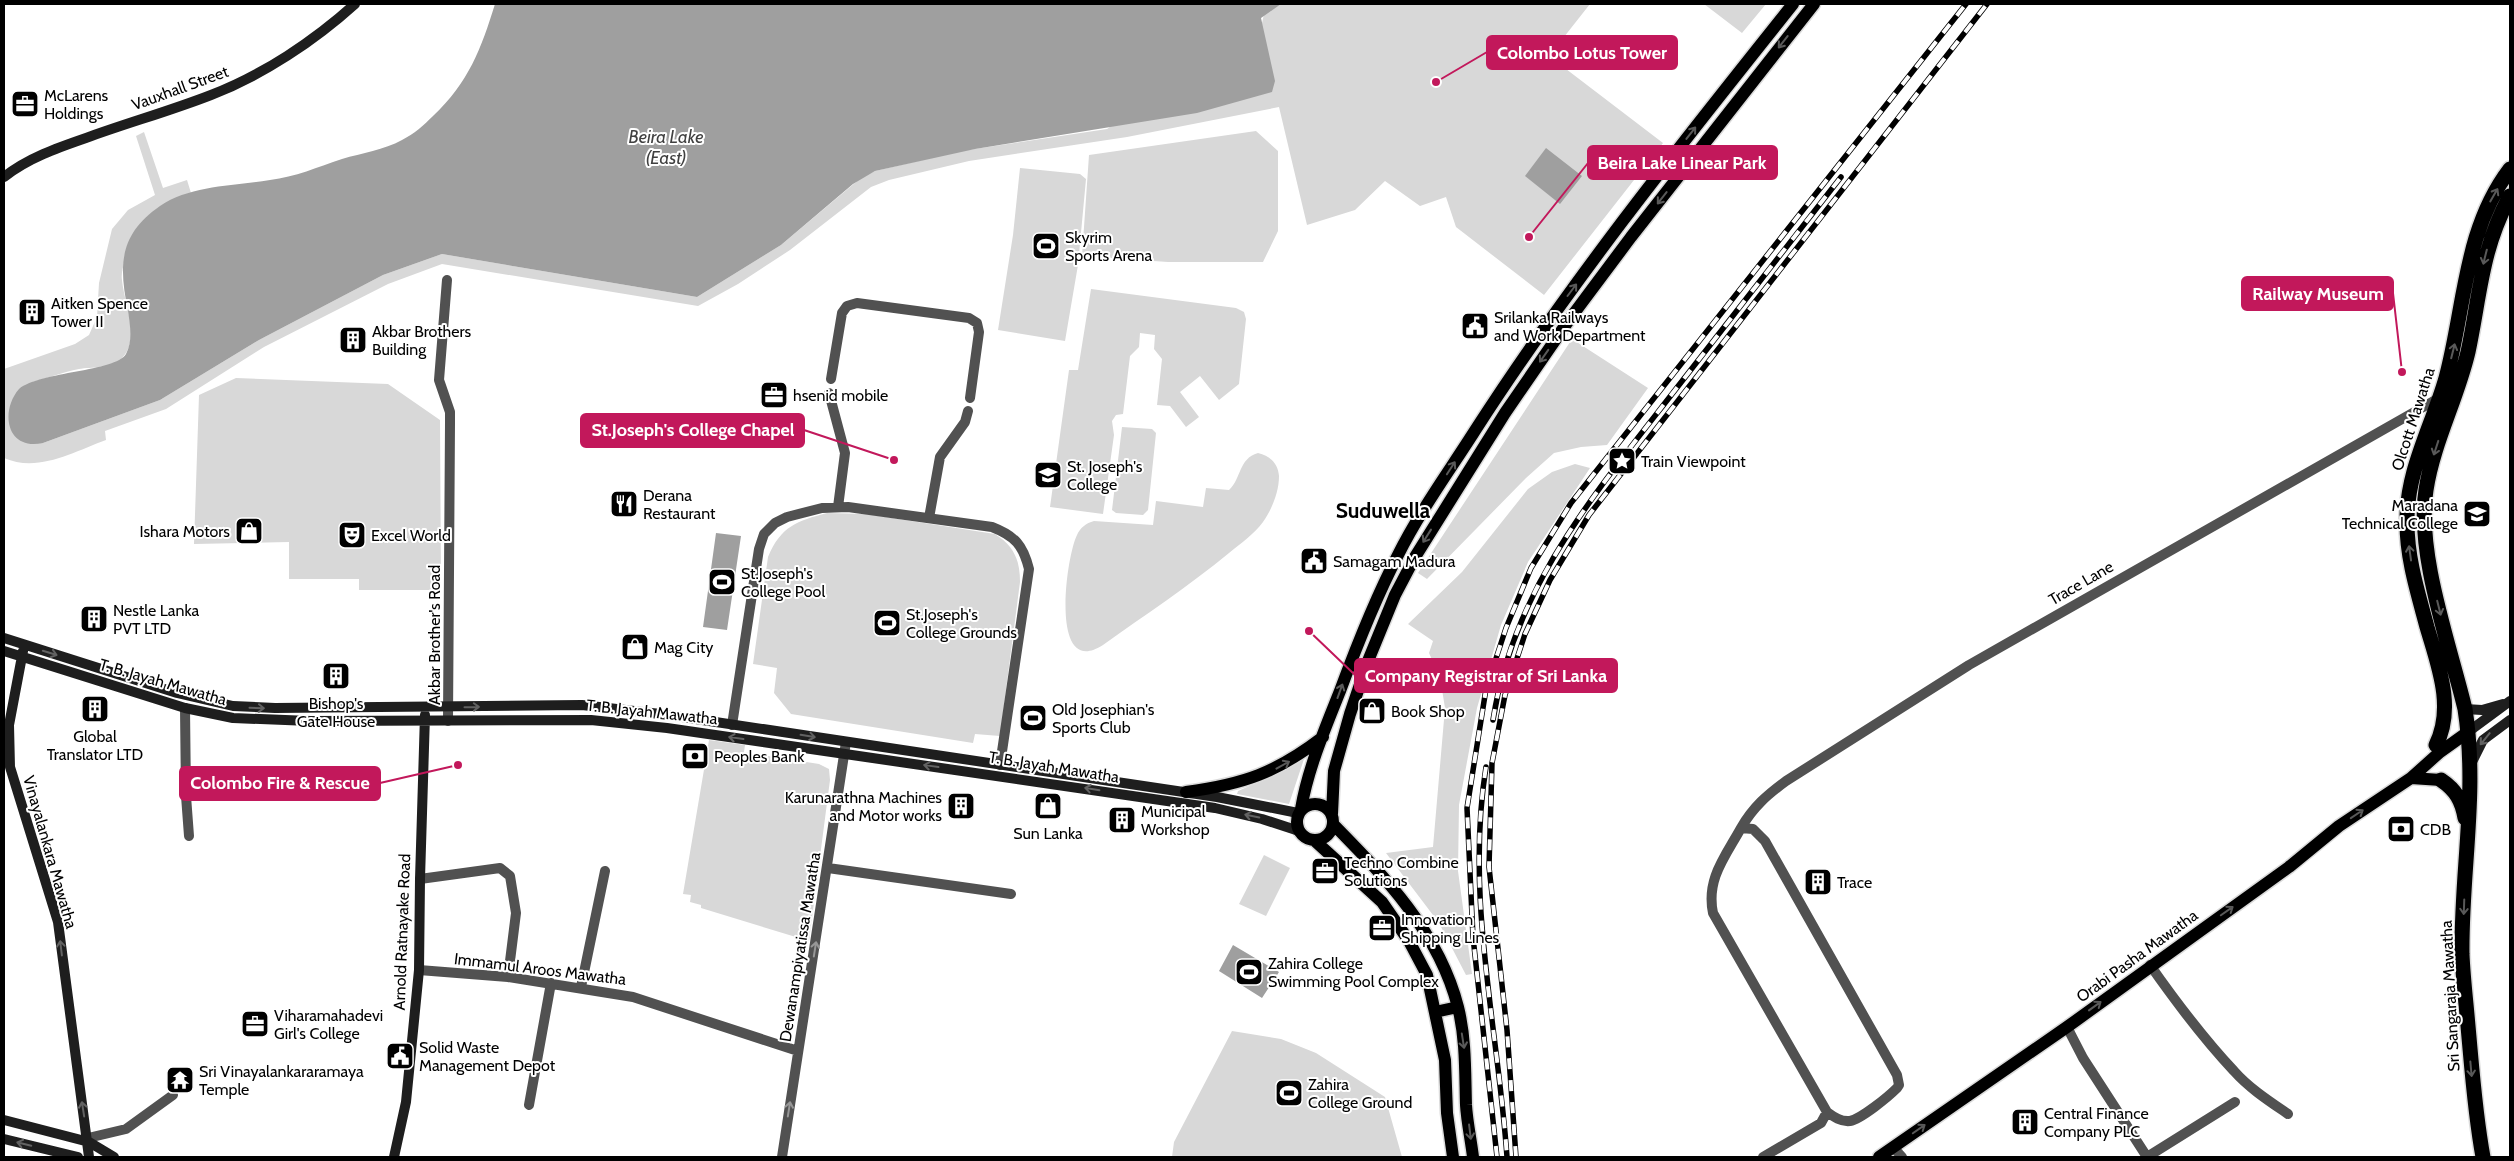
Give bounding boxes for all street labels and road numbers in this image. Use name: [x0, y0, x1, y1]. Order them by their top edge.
street label: Vauxhall Street: [129, 62, 231, 114]
street label: Olcott Mawatha: [2387, 365, 2439, 473]
street label: Trace Lane: [2045, 557, 2117, 609]
street label: Akbar Brother's Road: [425, 565, 444, 705]
street label: T. B. Jayah Mawatha: [97, 655, 229, 709]
street label: T. B. Jayah Mawatha: [586, 696, 719, 728]
street label: T. B. Jayah Mawatha: [987, 747, 1121, 787]
street label: Vinayalankara Mawatha: [19, 773, 81, 931]
street label: Dewanampiyatissa Mawatha: [776, 850, 824, 1043]
street label: Arnold Ratnayake Road: [390, 853, 414, 1011]
street label: Orabi Pasha Mawatha: [2073, 905, 2202, 1006]
street label: Sri Sangaraja Mawatha: [2437, 920, 2463, 1072]
street label: Immamul Aroos Mawatha: [453, 949, 627, 989]

